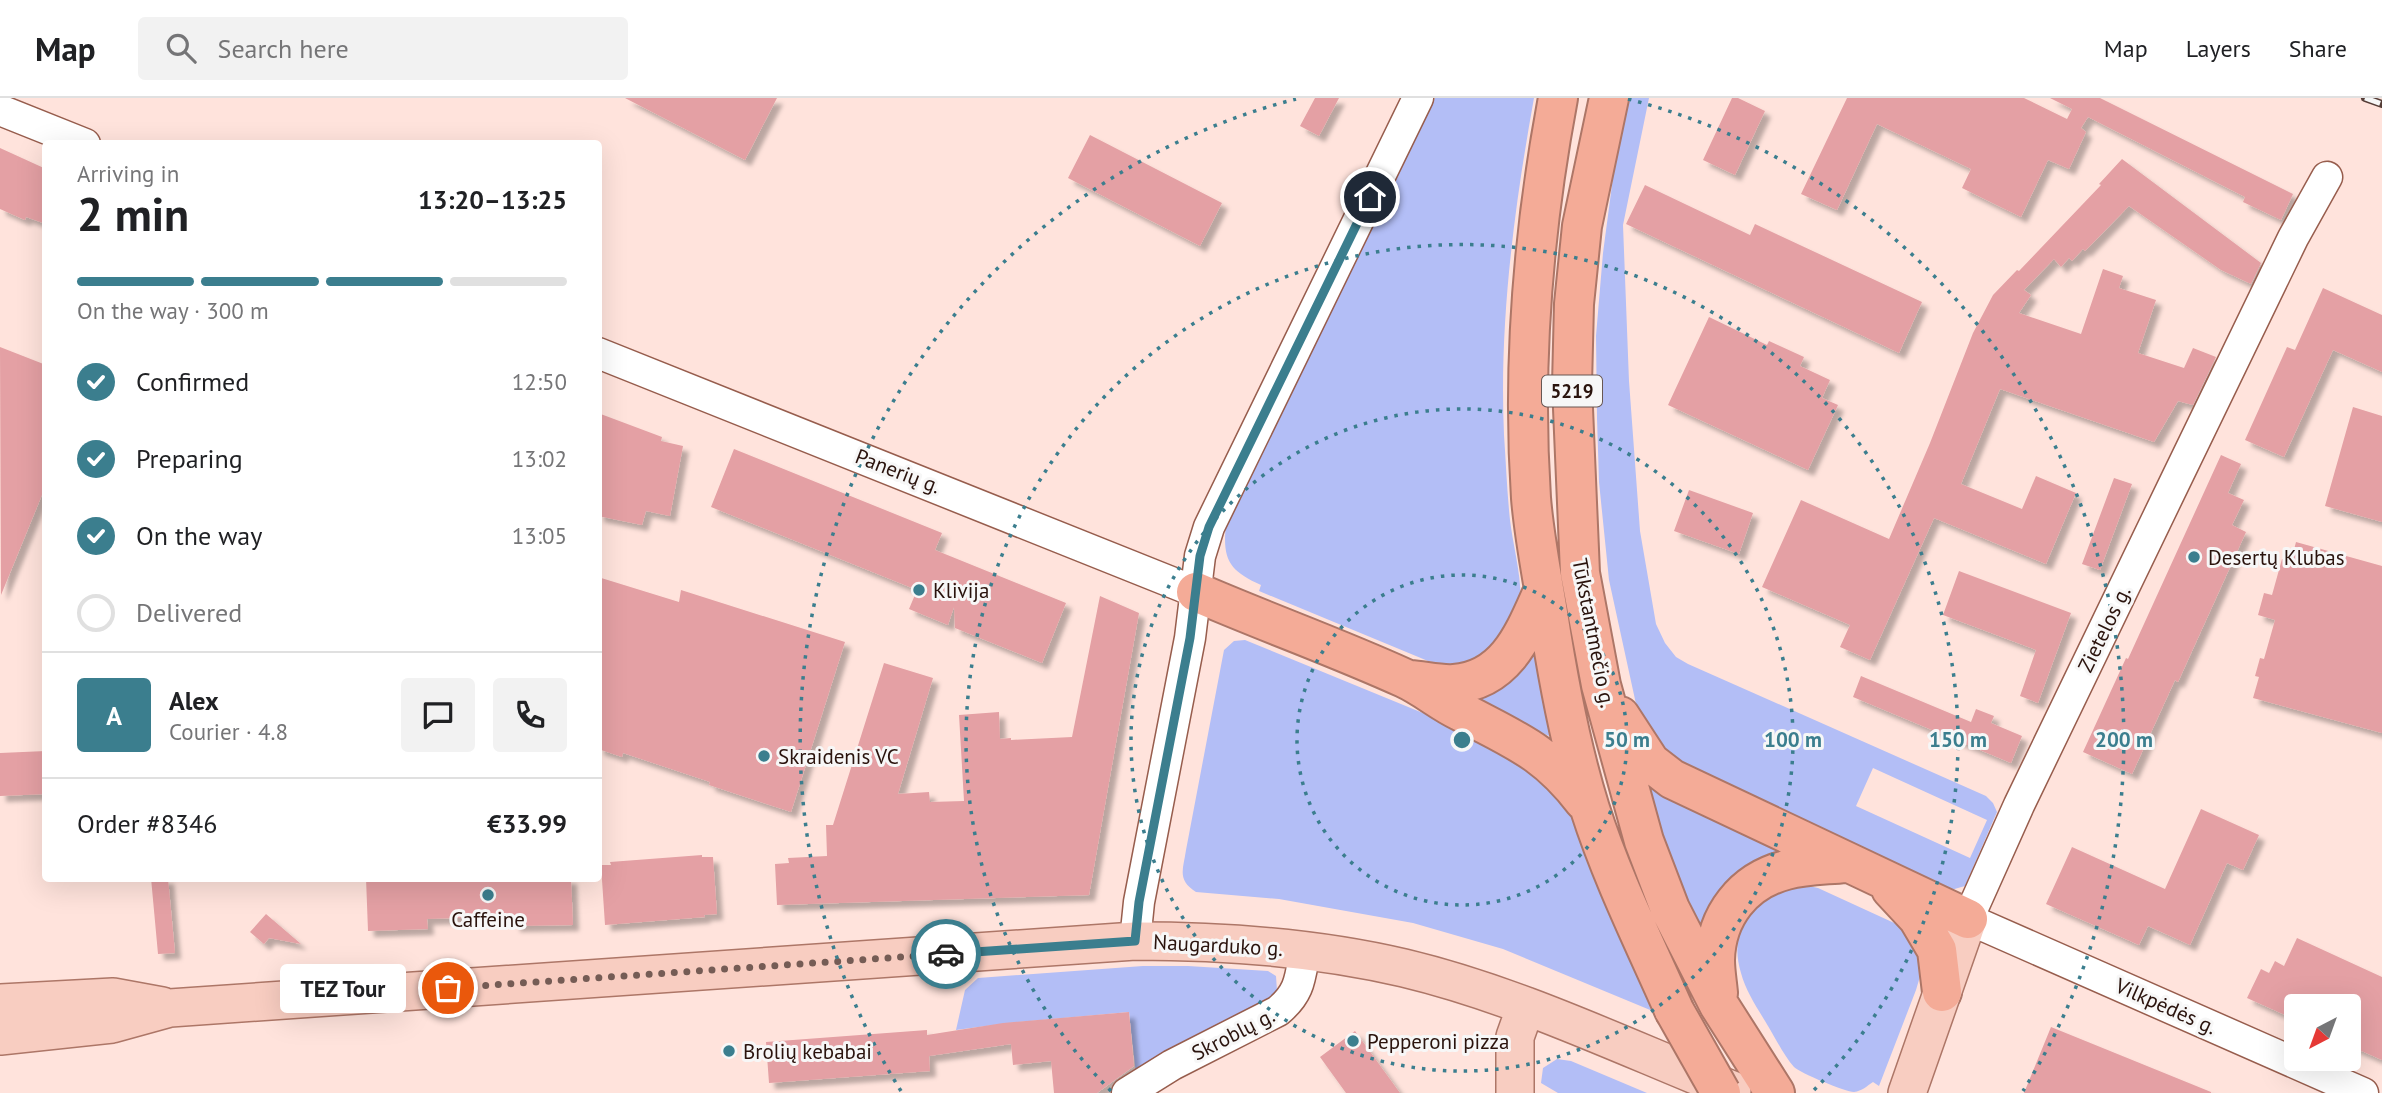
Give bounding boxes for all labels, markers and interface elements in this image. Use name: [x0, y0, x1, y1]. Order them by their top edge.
search box: [138, 17, 628, 80]
text: Map: [35, 27, 96, 70]
icon: search: [162, 29, 200, 67]
text: Search here: [218, 32, 349, 65]
text: Map: [2104, 33, 2148, 64]
text: Layers: [2186, 33, 2251, 64]
text: Share: [2289, 33, 2347, 64]
text: Arriving in: [77, 159, 179, 188]
pin: [1340, 167, 1400, 227]
icon: home: [1351, 178, 1389, 216]
text: 13:20–13:25: [418, 183, 567, 216]
text: 2 min: [77, 184, 189, 244]
text: On the way · 300 m: [77, 296, 269, 325]
icon: check: [77, 363, 115, 401]
text: Confirmed: [136, 365, 249, 398]
text: 12:50: [512, 367, 567, 396]
road number: 5219: [1542, 376, 1602, 406]
icon: check: [77, 440, 115, 478]
text: Preparing: [136, 442, 243, 475]
street label: Panerių g.: [852, 442, 944, 500]
text: 13:02: [512, 444, 567, 473]
icon: check: [77, 517, 115, 555]
text: On the way: [136, 519, 262, 552]
text: 13:05: [512, 521, 567, 550]
place label: Desertų Klubas: [2208, 544, 2345, 571]
marker: Desertų Klubas: [2186, 549, 2202, 565]
street label: Tūkstantmečio g.: [1566, 556, 1622, 710]
place label: Klivija: [933, 577, 989, 604]
street label: Zietelos g.: [2072, 581, 2136, 677]
marker: Klivija: [911, 582, 927, 598]
text: Delivered: [136, 596, 242, 629]
button: chat: [401, 678, 475, 752]
button: phone: [493, 678, 567, 752]
text: Alex: [169, 684, 219, 717]
text: A: [106, 699, 122, 732]
text: Courier · 4.8: [169, 717, 288, 746]
text: 50 m: [1604, 726, 1650, 753]
text: 100 m: [1764, 726, 1822, 753]
text: 150 m: [1929, 726, 1987, 753]
text: 200 m: [2095, 726, 2153, 753]
centre of rings: [1450, 728, 1474, 752]
place label: Skraidenis VC: [778, 743, 899, 770]
marker: Skraidenis VC: [756, 748, 772, 764]
text: Order #8346: [77, 807, 217, 840]
text: €33.99: [487, 807, 567, 840]
marker: Caffeine: [480, 887, 496, 903]
place label: Caffeine: [451, 906, 525, 933]
courier: [911, 919, 981, 989]
street label: Naugarduko g.: [1152, 928, 1284, 962]
icon: car: [927, 935, 965, 973]
pin: [418, 958, 478, 1018]
callout: TEZ Tour: [280, 964, 406, 1012]
icon: bag: [429, 969, 467, 1007]
street label: Vilkpėdės g.: [2110, 971, 2221, 1040]
text: TEZ Tour: [301, 974, 385, 1003]
north arrow: [2284, 994, 2361, 1071]
map controls: [2284, 994, 2361, 1071]
street label: Skroblų g.: [1187, 1002, 1279, 1066]
place label: Pepperoni pizza: [1367, 1028, 1509, 1055]
marker: Pepperoni pizza: [1345, 1033, 1361, 1049]
place label: Brolių kebabai: [743, 1038, 872, 1065]
marker: Brolių kebabai: [721, 1043, 737, 1059]

